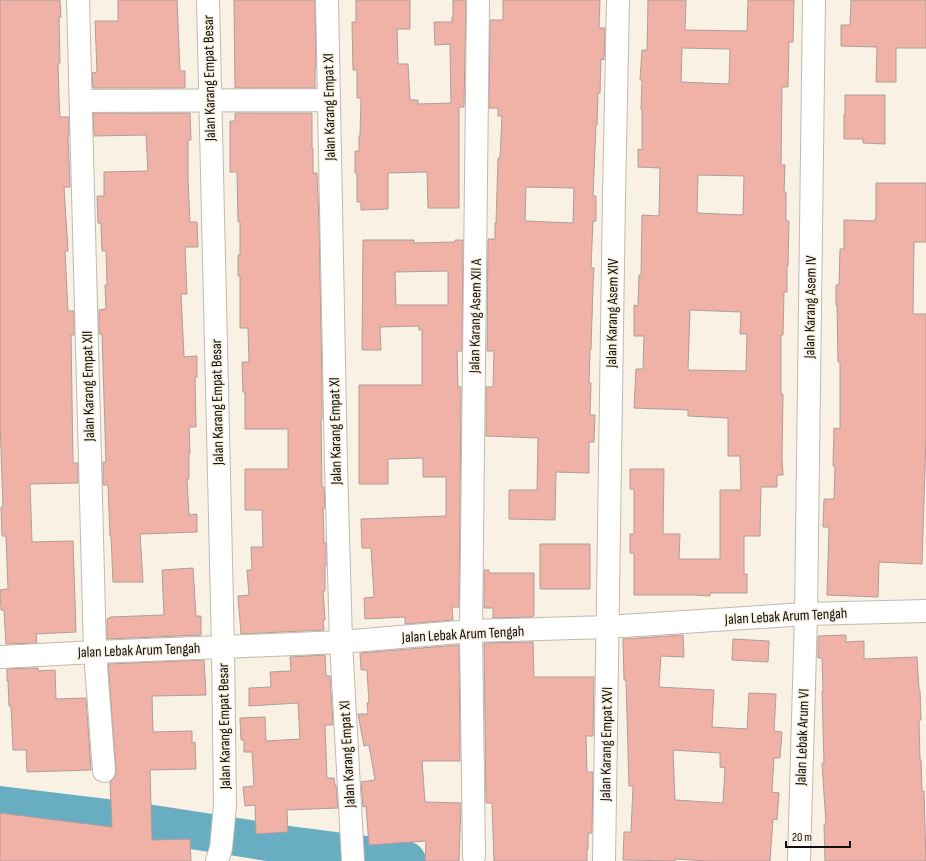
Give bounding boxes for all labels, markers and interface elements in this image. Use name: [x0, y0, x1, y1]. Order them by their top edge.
street label: Jalan Karang Empat Besar: [199, 14, 220, 142]
street label: Jalan Karang Empat XI: [319, 53, 340, 162]
street label: Jalan Karang Asem IV: [800, 255, 821, 360]
street label: Jalan Karang Asem XII A: [465, 258, 486, 374]
street label: Jalan Karang Asem XIV: [602, 258, 623, 369]
street label: Jalan Karang Empat XII: [78, 331, 99, 442]
street label: Jalan Karang Empat Besar: [207, 338, 228, 466]
street label: Jalan Karang Empat XI: [325, 377, 346, 486]
street label: Jalan Lebak Arum Tengah: [723, 604, 848, 629]
street label: Jalan Lebak Arum Tengah: [400, 622, 525, 647]
street label: Jalan Lebak Arum Tengah: [76, 639, 201, 662]
street label: Jalan Karang Empat Besar: [214, 662, 235, 790]
street label: Jalan Karang Empat XVI: [596, 687, 617, 802]
street label: Jalan Lebak Arum VI: [791, 688, 814, 787]
street label: Jalan Karang Empat XI: [335, 700, 360, 809]
scale bar: [786, 823, 850, 849]
text: 20 m: [792, 830, 812, 845]

